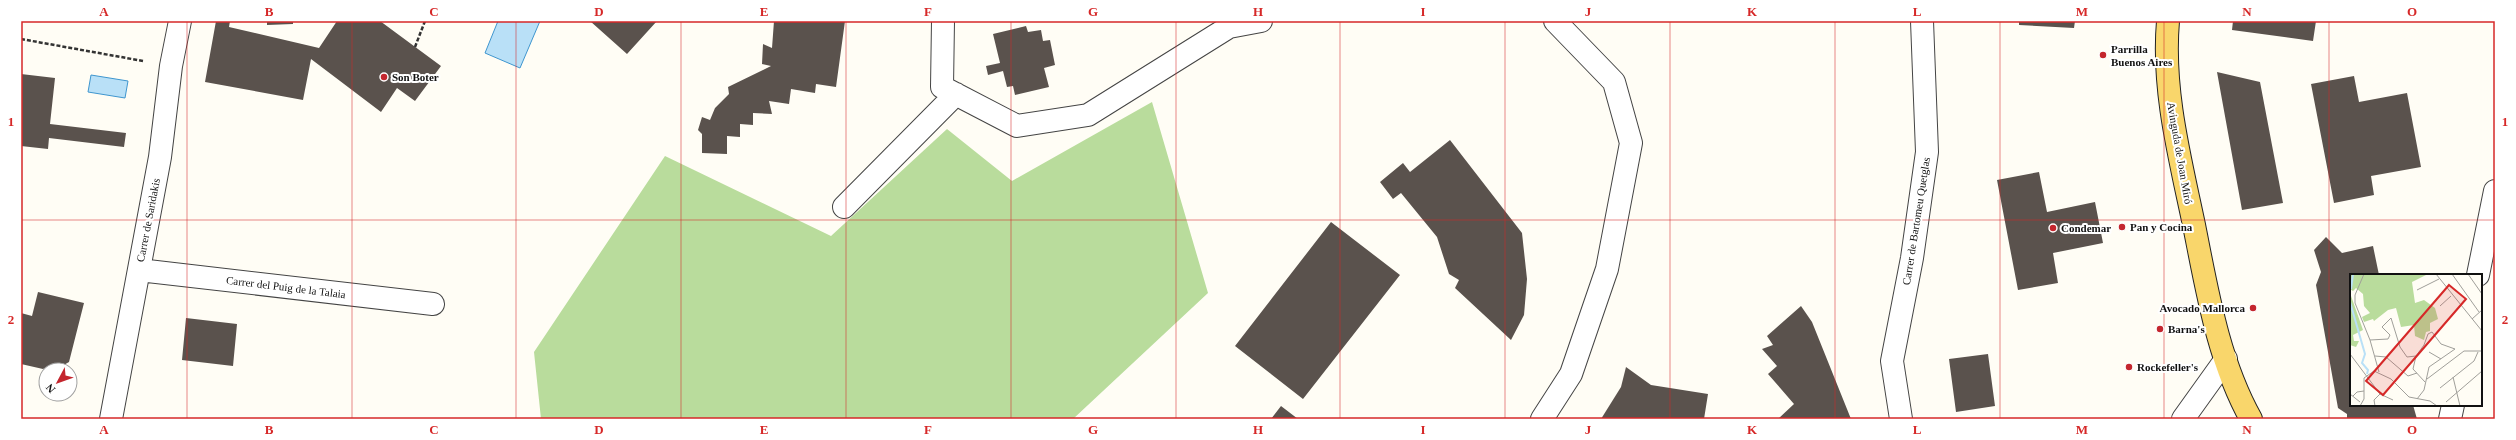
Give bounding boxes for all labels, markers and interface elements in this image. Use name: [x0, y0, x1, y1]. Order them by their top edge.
text: A: [99, 4, 109, 19]
text: B: [265, 4, 274, 19]
text: C: [429, 4, 439, 19]
text: D: [594, 4, 604, 19]
text: E: [760, 4, 768, 19]
text: F: [924, 4, 932, 19]
text: G: [1088, 4, 1098, 19]
text: H: [1253, 4, 1263, 19]
text: I: [1420, 4, 1426, 19]
text: J: [1585, 4, 1592, 19]
text: K: [1747, 4, 1758, 19]
text: L: [1913, 4, 1922, 19]
text: M: [2076, 4, 2088, 19]
text: N: [2242, 4, 2252, 19]
text: O: [2407, 4, 2417, 19]
place label: Parrilla Buenos Aires: [2111, 43, 2173, 68]
marker: Parrilla Buenos Aires: [2098, 50, 2108, 60]
place label: Son Boter: [392, 71, 439, 83]
marker: Son Boter: [379, 72, 389, 82]
street label: Avinguda de Joan Miró: [2165, 101, 2195, 205]
text: 1: [8, 114, 14, 129]
text: 1: [2502, 114, 2508, 129]
street label: Carrer de Bartomeu Quetglas: [1900, 156, 1932, 286]
street label: Carrer de Saridakis: [134, 177, 162, 263]
place label: Pan y Cocina: [2130, 221, 2193, 233]
place label: Condemar: [2061, 222, 2111, 234]
marker: Pan y Cocina: [2117, 222, 2127, 232]
marker: Condemar: [2048, 223, 2058, 233]
street label: Carrer del Puig de la Talaia: [226, 274, 347, 300]
inset map: [2350, 274, 2482, 406]
place label: Avocado Mallorca: [2160, 302, 2245, 314]
marker: Avocado Mallorca: [2248, 303, 2258, 313]
text: 2: [8, 312, 14, 327]
text: 2: [2502, 312, 2508, 327]
place label: Barna's: [2168, 323, 2205, 335]
marker: Barna's: [2155, 324, 2165, 334]
place label: Rockefeller's: [2137, 361, 2199, 373]
north arrow: [38, 362, 78, 402]
marker: Rockefeller's: [2124, 362, 2134, 372]
text: N: [43, 382, 58, 395]
text: A: [99, 422, 109, 437]
text: B: [265, 422, 274, 437]
text: C: [429, 422, 439, 437]
text: D: [594, 422, 604, 437]
text: E: [760, 422, 768, 437]
text: F: [924, 422, 932, 437]
text: G: [1088, 422, 1098, 437]
text: H: [1253, 422, 1263, 437]
text: I: [1420, 422, 1426, 437]
text: J: [1585, 422, 1592, 437]
text: K: [1747, 422, 1758, 437]
text: L: [1913, 422, 1922, 437]
text: M: [2076, 422, 2088, 437]
text: N: [2242, 422, 2252, 437]
text: O: [2407, 422, 2417, 437]

